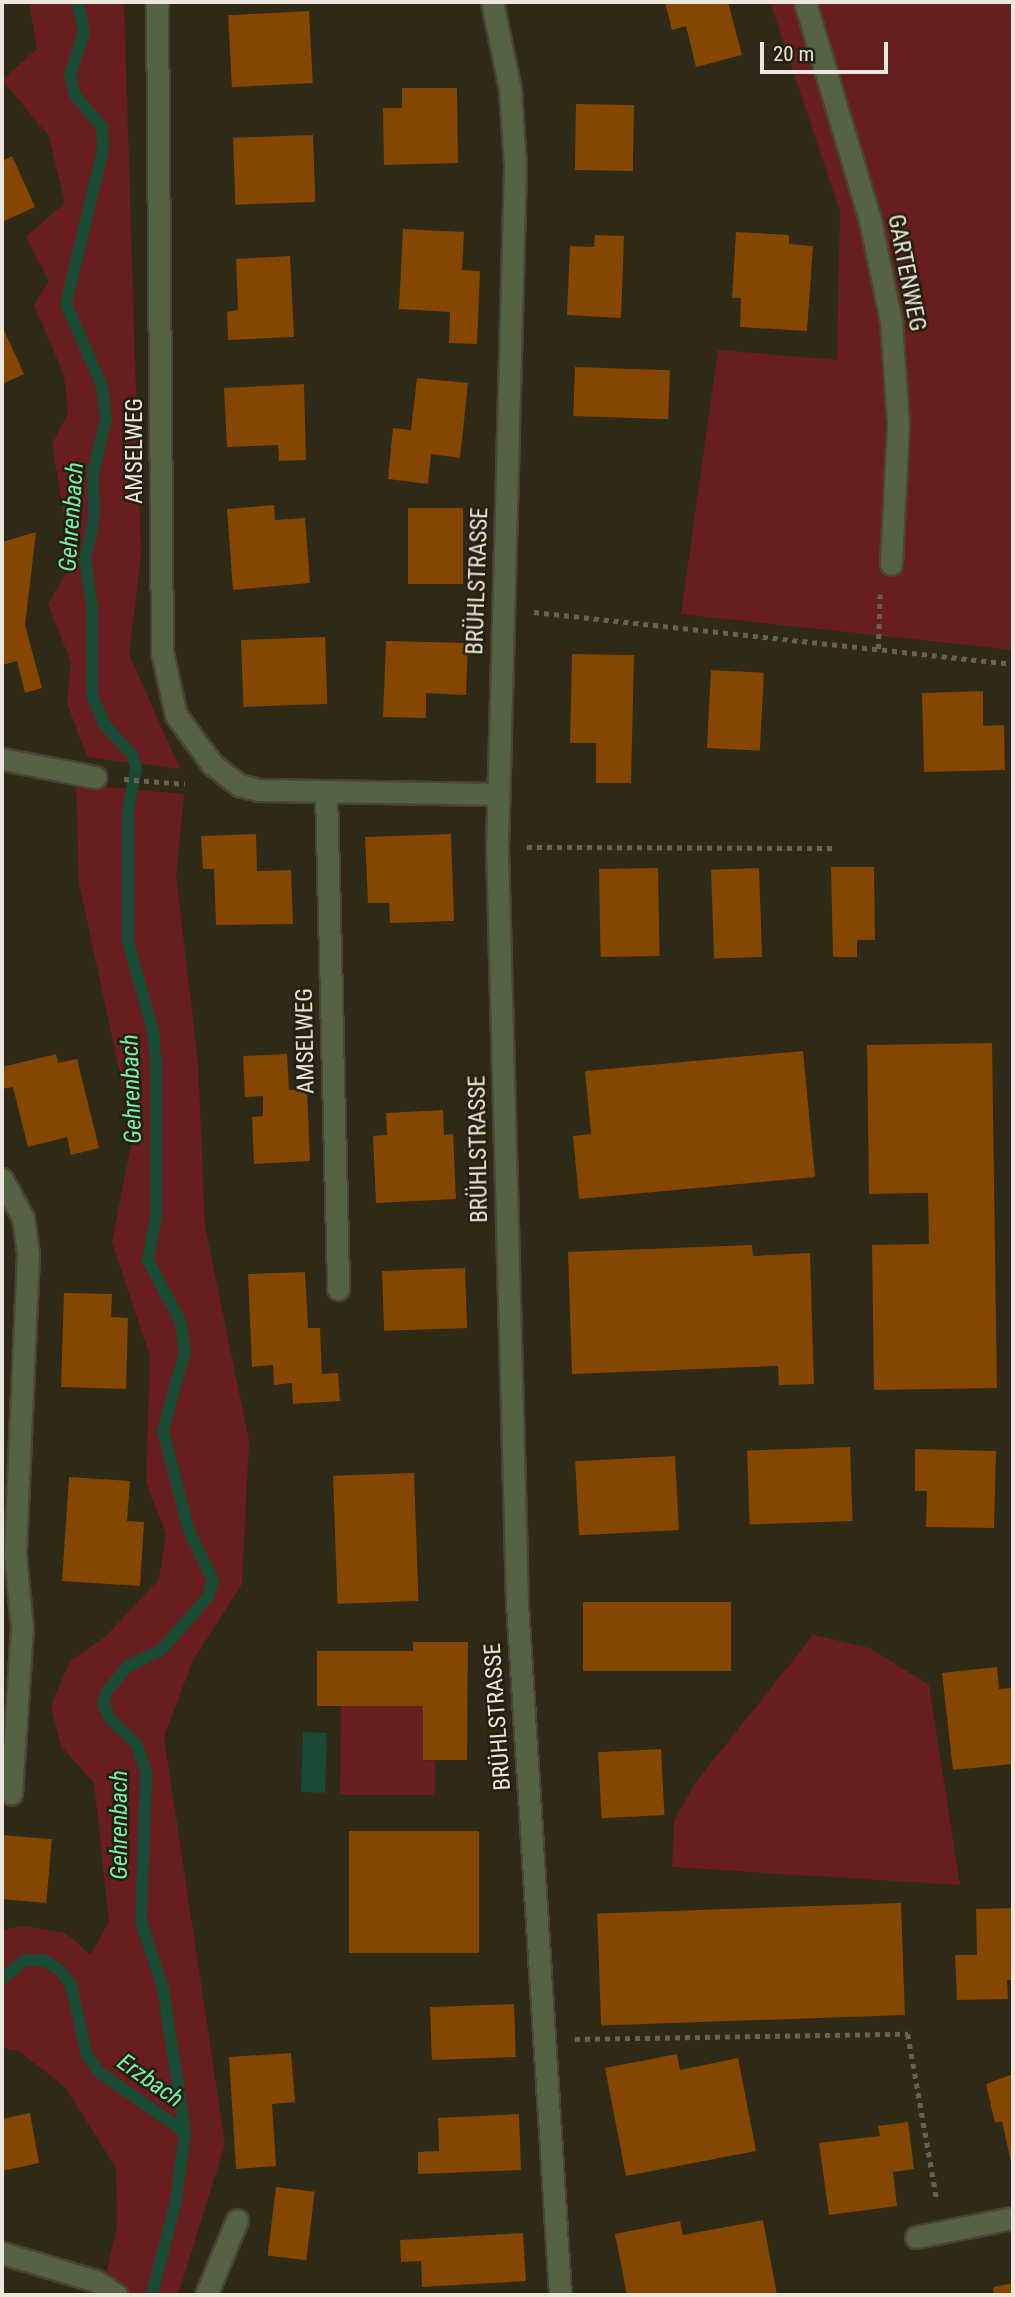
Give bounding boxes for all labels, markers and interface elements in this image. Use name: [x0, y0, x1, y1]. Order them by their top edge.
scale bar: [763, 28, 891, 72]
text: 20 m: [773, 42, 814, 66]
street label: GARTENWEG: [881, 212, 931, 334]
street label: AMSELWEG: [121, 398, 149, 504]
water label: Gehrenbach: [54, 461, 90, 573]
street label: BRÜHLSTRASSE: [462, 507, 494, 655]
street label: AMSELWEG: [291, 988, 321, 1094]
water label: Gehrenbach: [116, 1034, 148, 1144]
street label: BRÜHLSTRASSE: [464, 1075, 494, 1223]
street label: BRÜHLSTRASSE: [479, 1642, 517, 1792]
water label: Gehrenbach: [106, 1770, 134, 1880]
water label: Erzbach: [112, 2048, 188, 2114]

